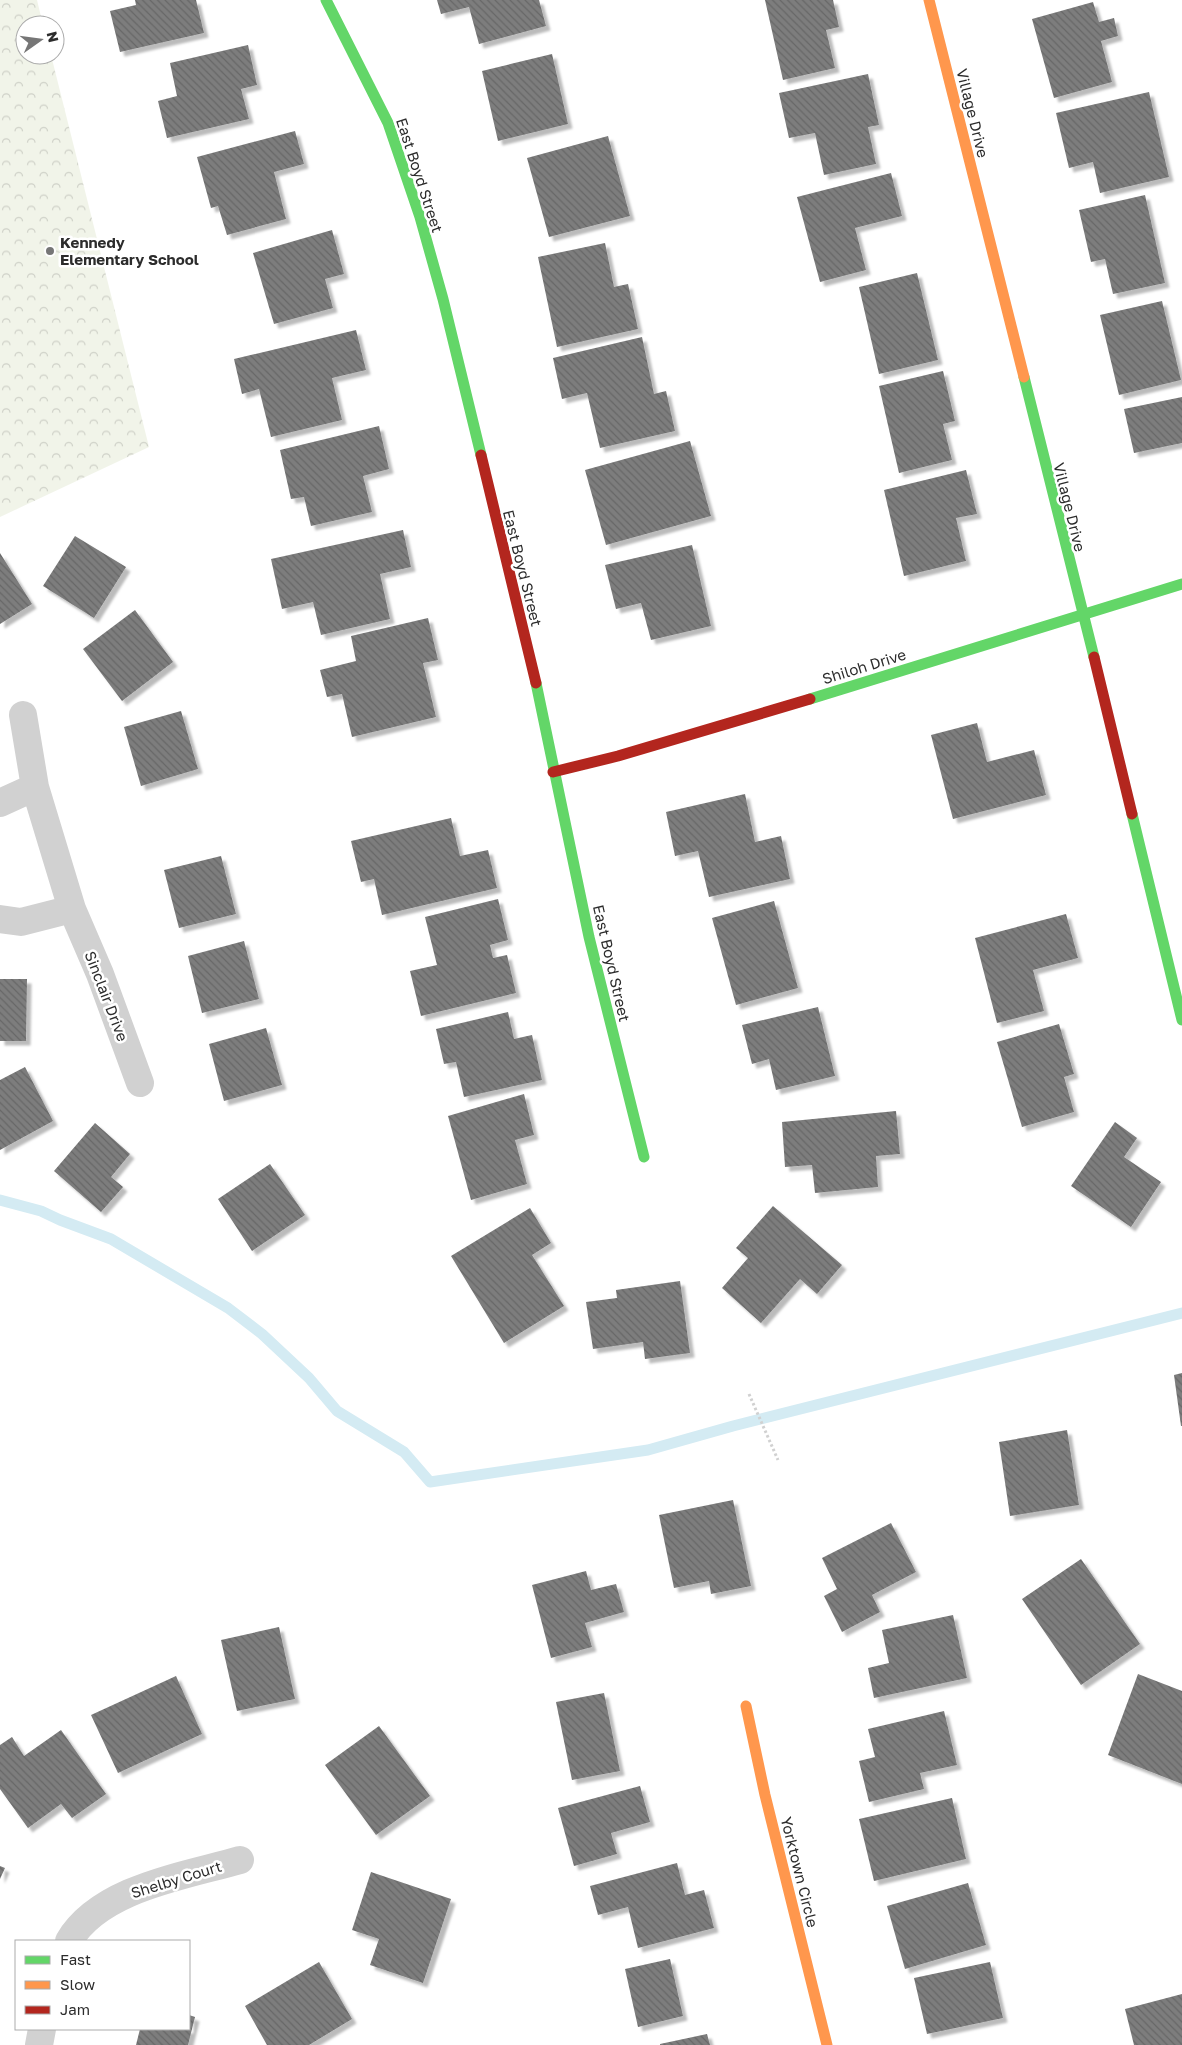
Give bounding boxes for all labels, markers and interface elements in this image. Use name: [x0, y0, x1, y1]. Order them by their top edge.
north arrow: [15, 15, 65, 65]
text: N: [44, 30, 63, 44]
street label: Village Drive: [953, 67, 993, 160]
street label: East Boyd Street: [393, 115, 447, 235]
place label: Kennedy Elementary School: [60, 233, 199, 268]
marker: Kennedy Elementary School: [44, 245, 56, 257]
street label: Village Drive: [1050, 461, 1090, 554]
street label: East Boyd Street: [500, 508, 546, 628]
street label: Shiloh Drive: [820, 645, 908, 687]
street label: East Boyd Street: [590, 903, 634, 1023]
street label: Sinclair Drive: [82, 948, 133, 1044]
street label: Yorktown Circle: [778, 1815, 823, 1930]
street label: Shelby Court: [129, 1857, 223, 1901]
legend: [15, 1940, 190, 2030]
text: Fast: [60, 1950, 91, 1968]
text: Slow: [60, 1975, 95, 1993]
text: Jam: [60, 2000, 90, 2018]

